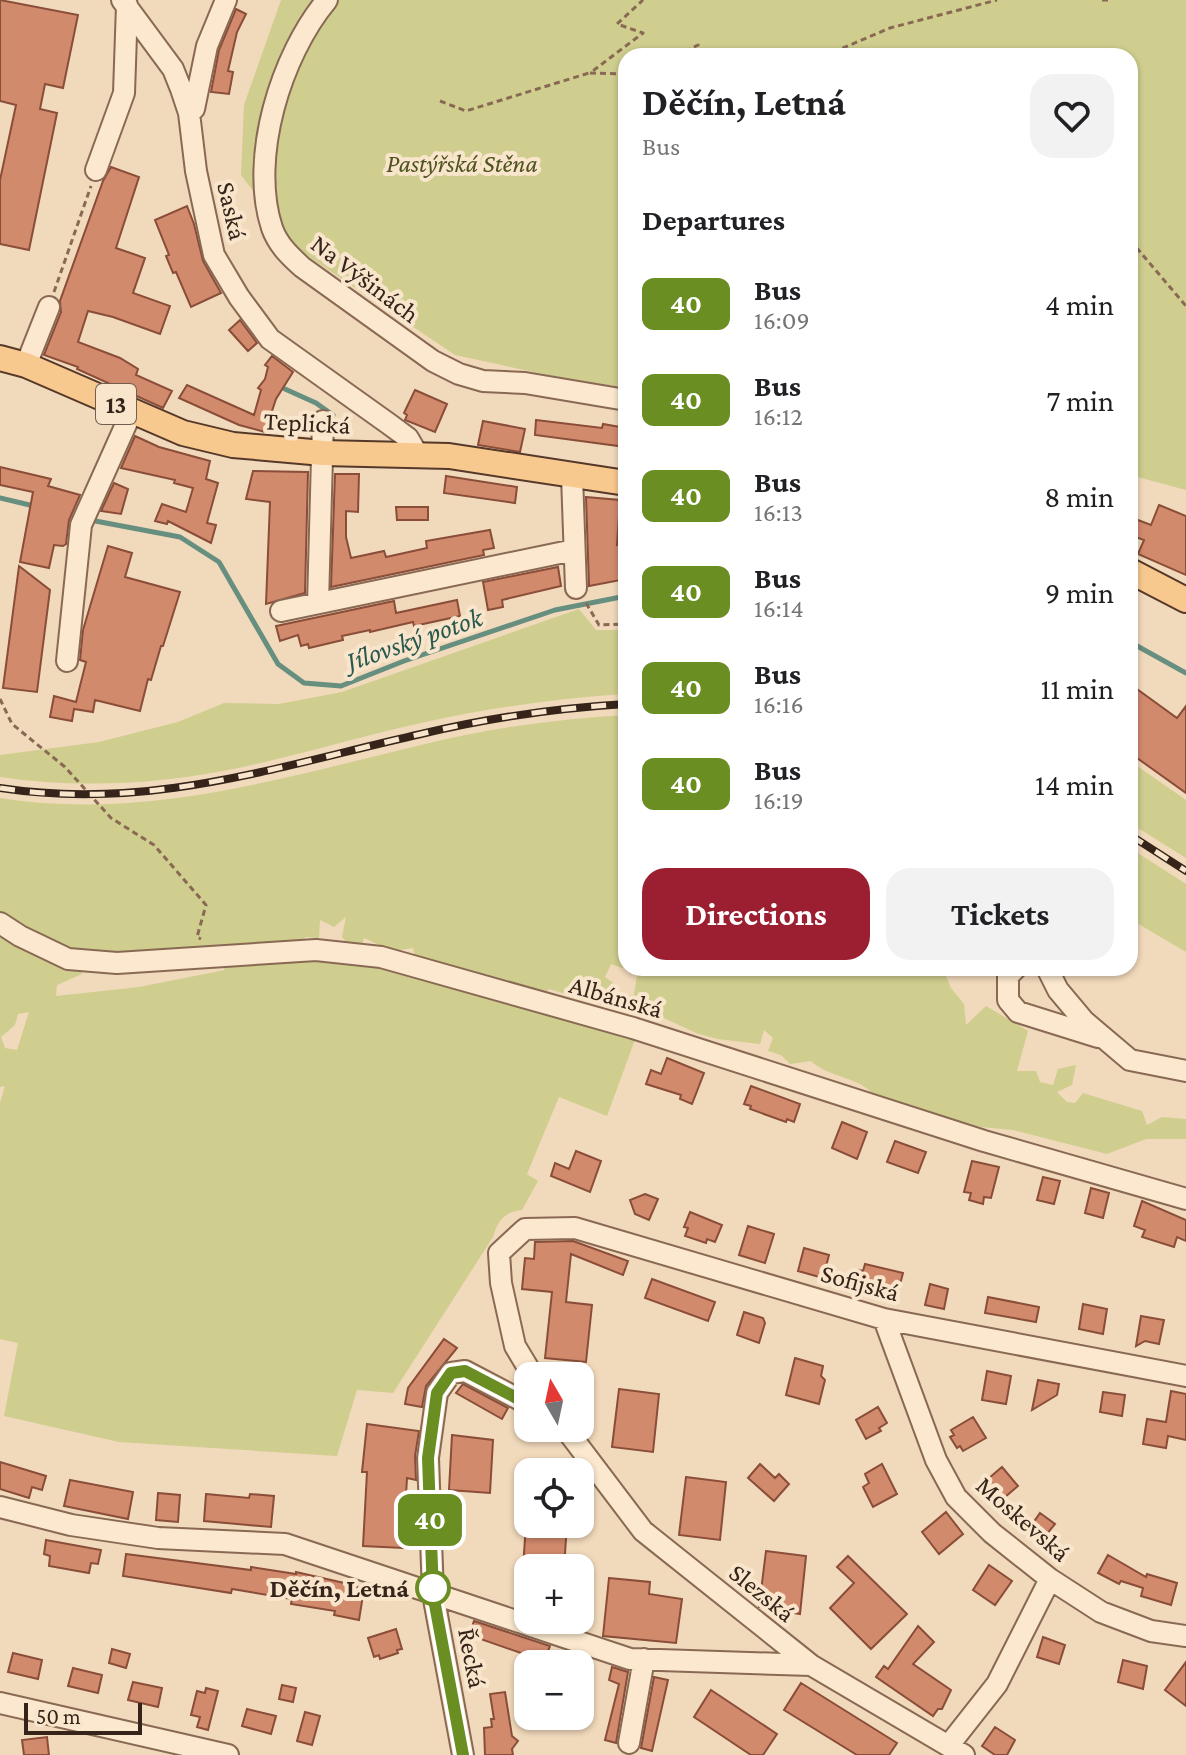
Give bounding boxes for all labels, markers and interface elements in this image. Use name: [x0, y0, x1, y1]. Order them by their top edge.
button: heart: [1030, 74, 1114, 158]
text: Děčín, Letná: [642, 81, 846, 123]
text: Bus: [642, 132, 680, 161]
park label: Pastýřská Stěna: [386, 149, 538, 178]
street label: Saská: [211, 179, 253, 243]
text: Departures: [642, 203, 785, 236]
street label: Na Výšinách: [305, 229, 425, 329]
text: Bus: [754, 273, 801, 306]
text: 40: [670, 288, 702, 319]
text: 4 min: [1045, 288, 1114, 321]
text: 16:09: [754, 306, 810, 335]
text: Bus: [754, 369, 801, 402]
road number: 13: [96, 384, 136, 424]
text: 40: [670, 384, 702, 415]
text: 7 min: [1046, 384, 1114, 417]
text: 16:12: [754, 402, 803, 431]
street label: Teplická: [263, 406, 351, 440]
text: Bus: [754, 465, 801, 498]
text: 40: [670, 480, 702, 511]
text: 8 min: [1044, 480, 1114, 513]
text: 16:13: [754, 498, 803, 527]
text: Bus: [754, 561, 801, 594]
text: 40: [670, 576, 702, 607]
text: 9 min: [1045, 576, 1114, 609]
text: 16:14: [754, 594, 804, 623]
water label: Jílovský potok: [337, 601, 488, 678]
text: Bus: [754, 657, 801, 690]
text: 40: [670, 672, 702, 703]
text: 11 min: [1040, 672, 1114, 705]
text: 16:16: [754, 690, 804, 719]
text: Bus: [754, 753, 801, 786]
text: 40: [670, 768, 702, 799]
text: 14 min: [1035, 768, 1114, 801]
text: 16:19: [754, 786, 804, 815]
button: Directions: [642, 868, 870, 960]
button: Tickets: [886, 868, 1114, 960]
street label: Albánská: [566, 970, 666, 1024]
street label: Sofijská: [818, 1259, 902, 1307]
north arrow: [514, 1362, 594, 1442]
map controls: [514, 1362, 594, 1730]
button: locate: [514, 1458, 594, 1538]
street label: Moskevská: [970, 1470, 1076, 1568]
line badge: 40: [394, 1494, 466, 1546]
text: 40: [414, 1504, 446, 1535]
button: +: [514, 1554, 594, 1634]
street label: Slezská: [723, 1558, 801, 1628]
marker: Děčín, Letná: [416, 1571, 450, 1605]
place label: Děčín, Letná: [270, 1574, 409, 1603]
street label: Řecká: [452, 1626, 492, 1690]
button: −: [514, 1650, 594, 1730]
scale bar: [24, 1699, 142, 1735]
text: 50 m: [36, 1704, 81, 1729]

